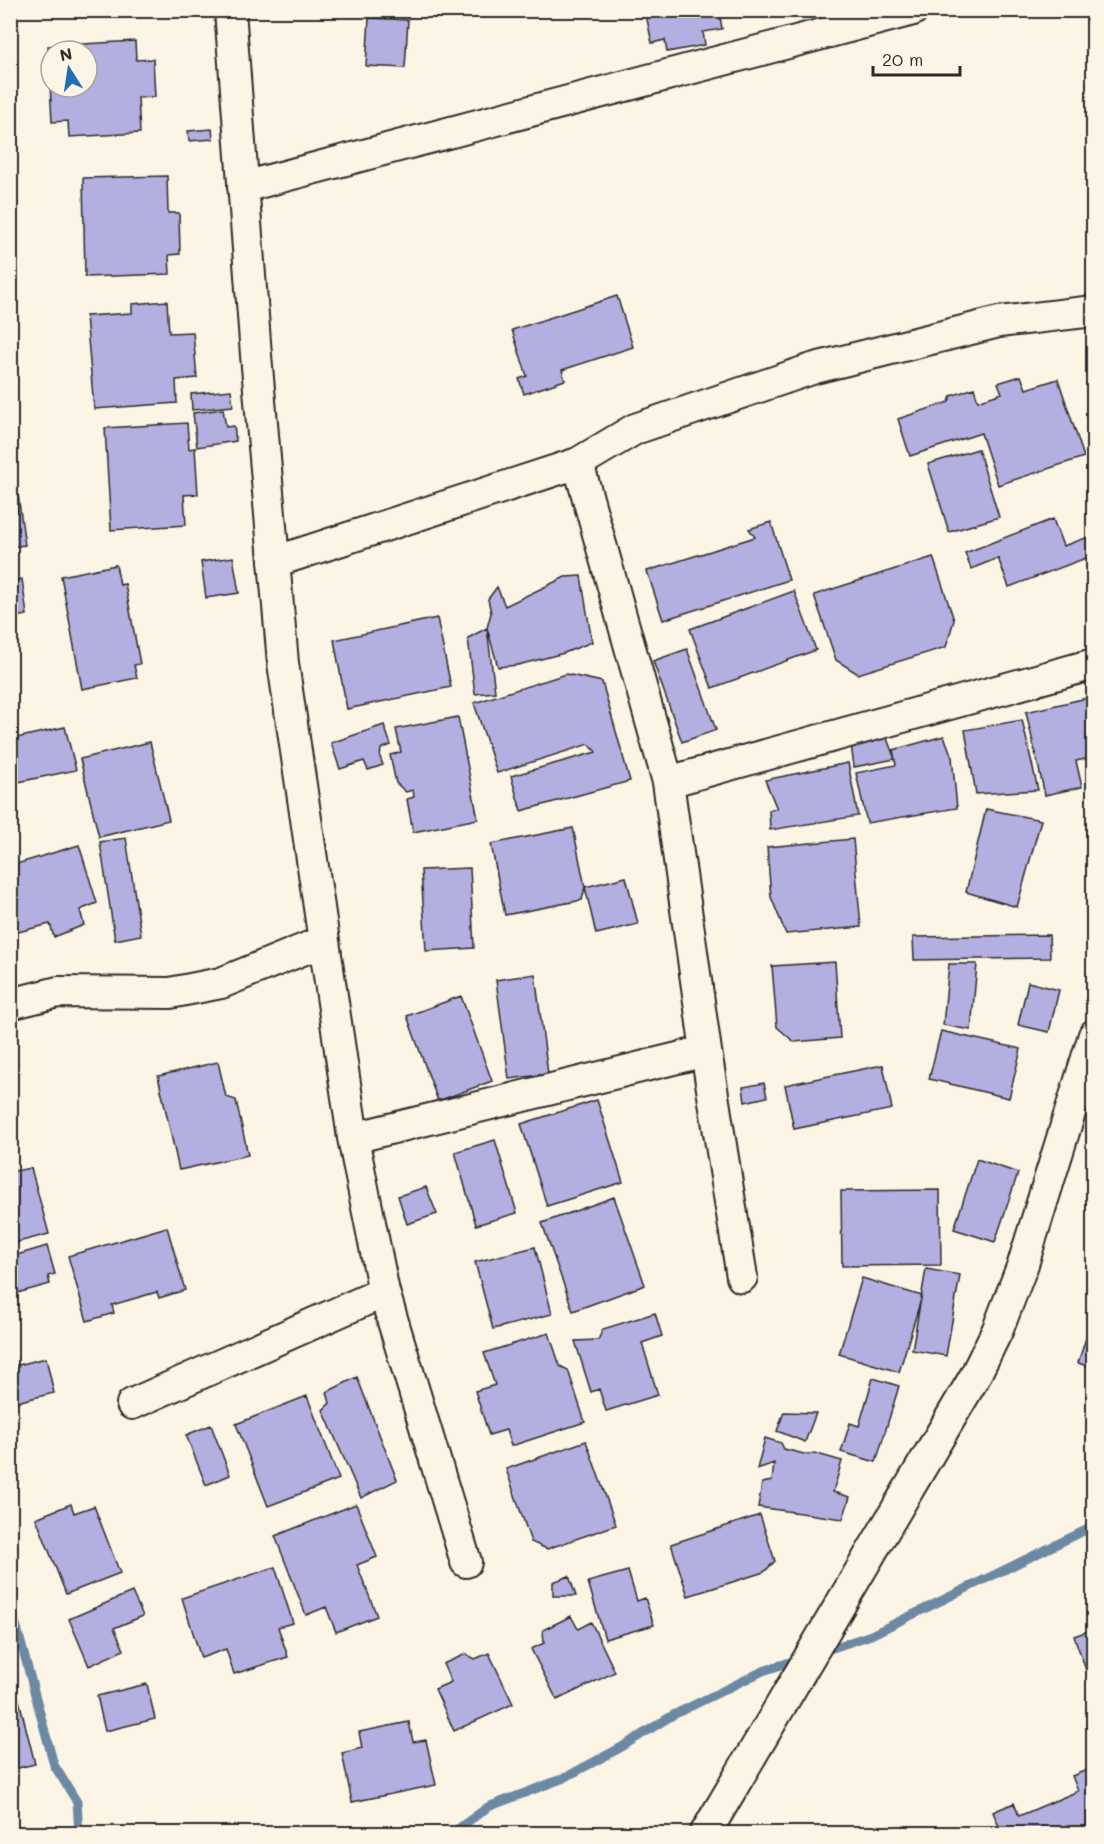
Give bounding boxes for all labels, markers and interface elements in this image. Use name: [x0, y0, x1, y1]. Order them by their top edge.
north arrow: [39, 39, 99, 99]
scale bar: [873, 39, 960, 77]
text: N: [58, 42, 74, 65]
text: 20 m: [882, 47, 923, 71]

